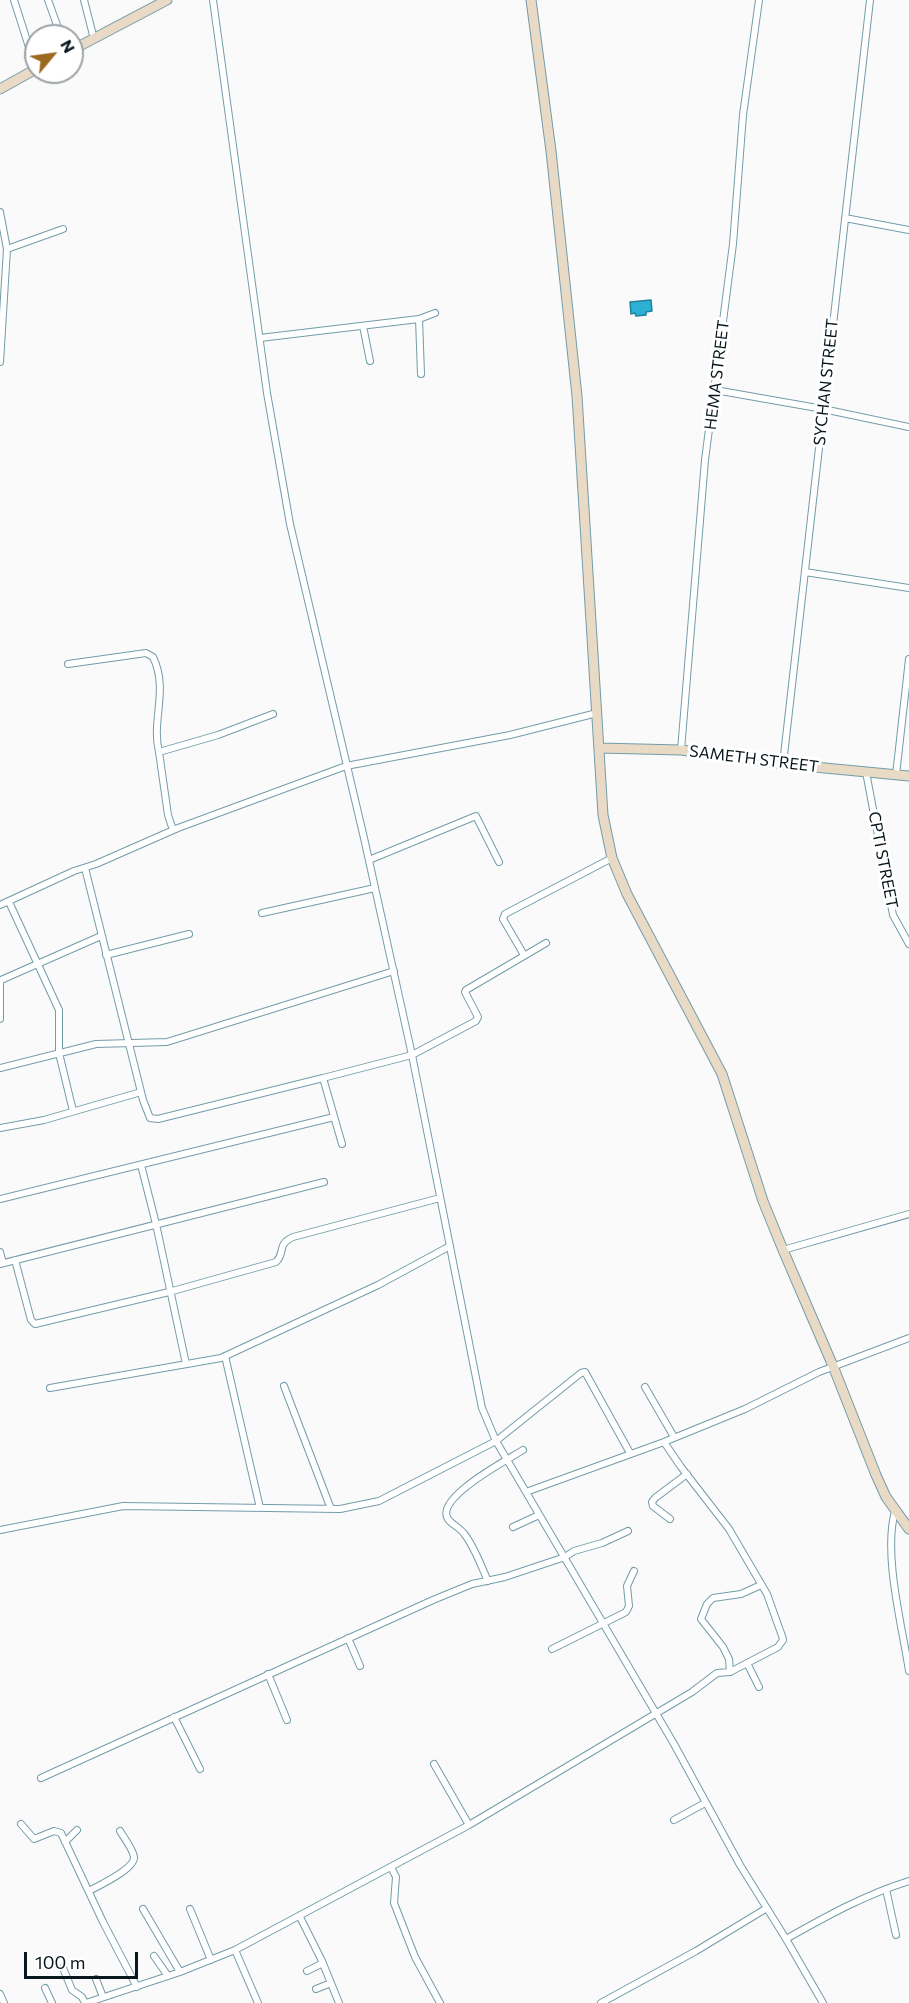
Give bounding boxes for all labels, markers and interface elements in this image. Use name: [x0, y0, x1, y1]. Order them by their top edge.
north arrow: [24, 24, 84, 84]
text: N: [57, 36, 80, 56]
street label: SYCHAN STREET: [810, 318, 842, 446]
street label: HEMA STREET: [701, 319, 733, 431]
street label: SAMETH STREET: [688, 742, 820, 776]
street label: CPTI STREET: [864, 810, 902, 910]
scale bar: [27, 1940, 141, 1978]
text: 100 m: [35, 1951, 85, 1973]

